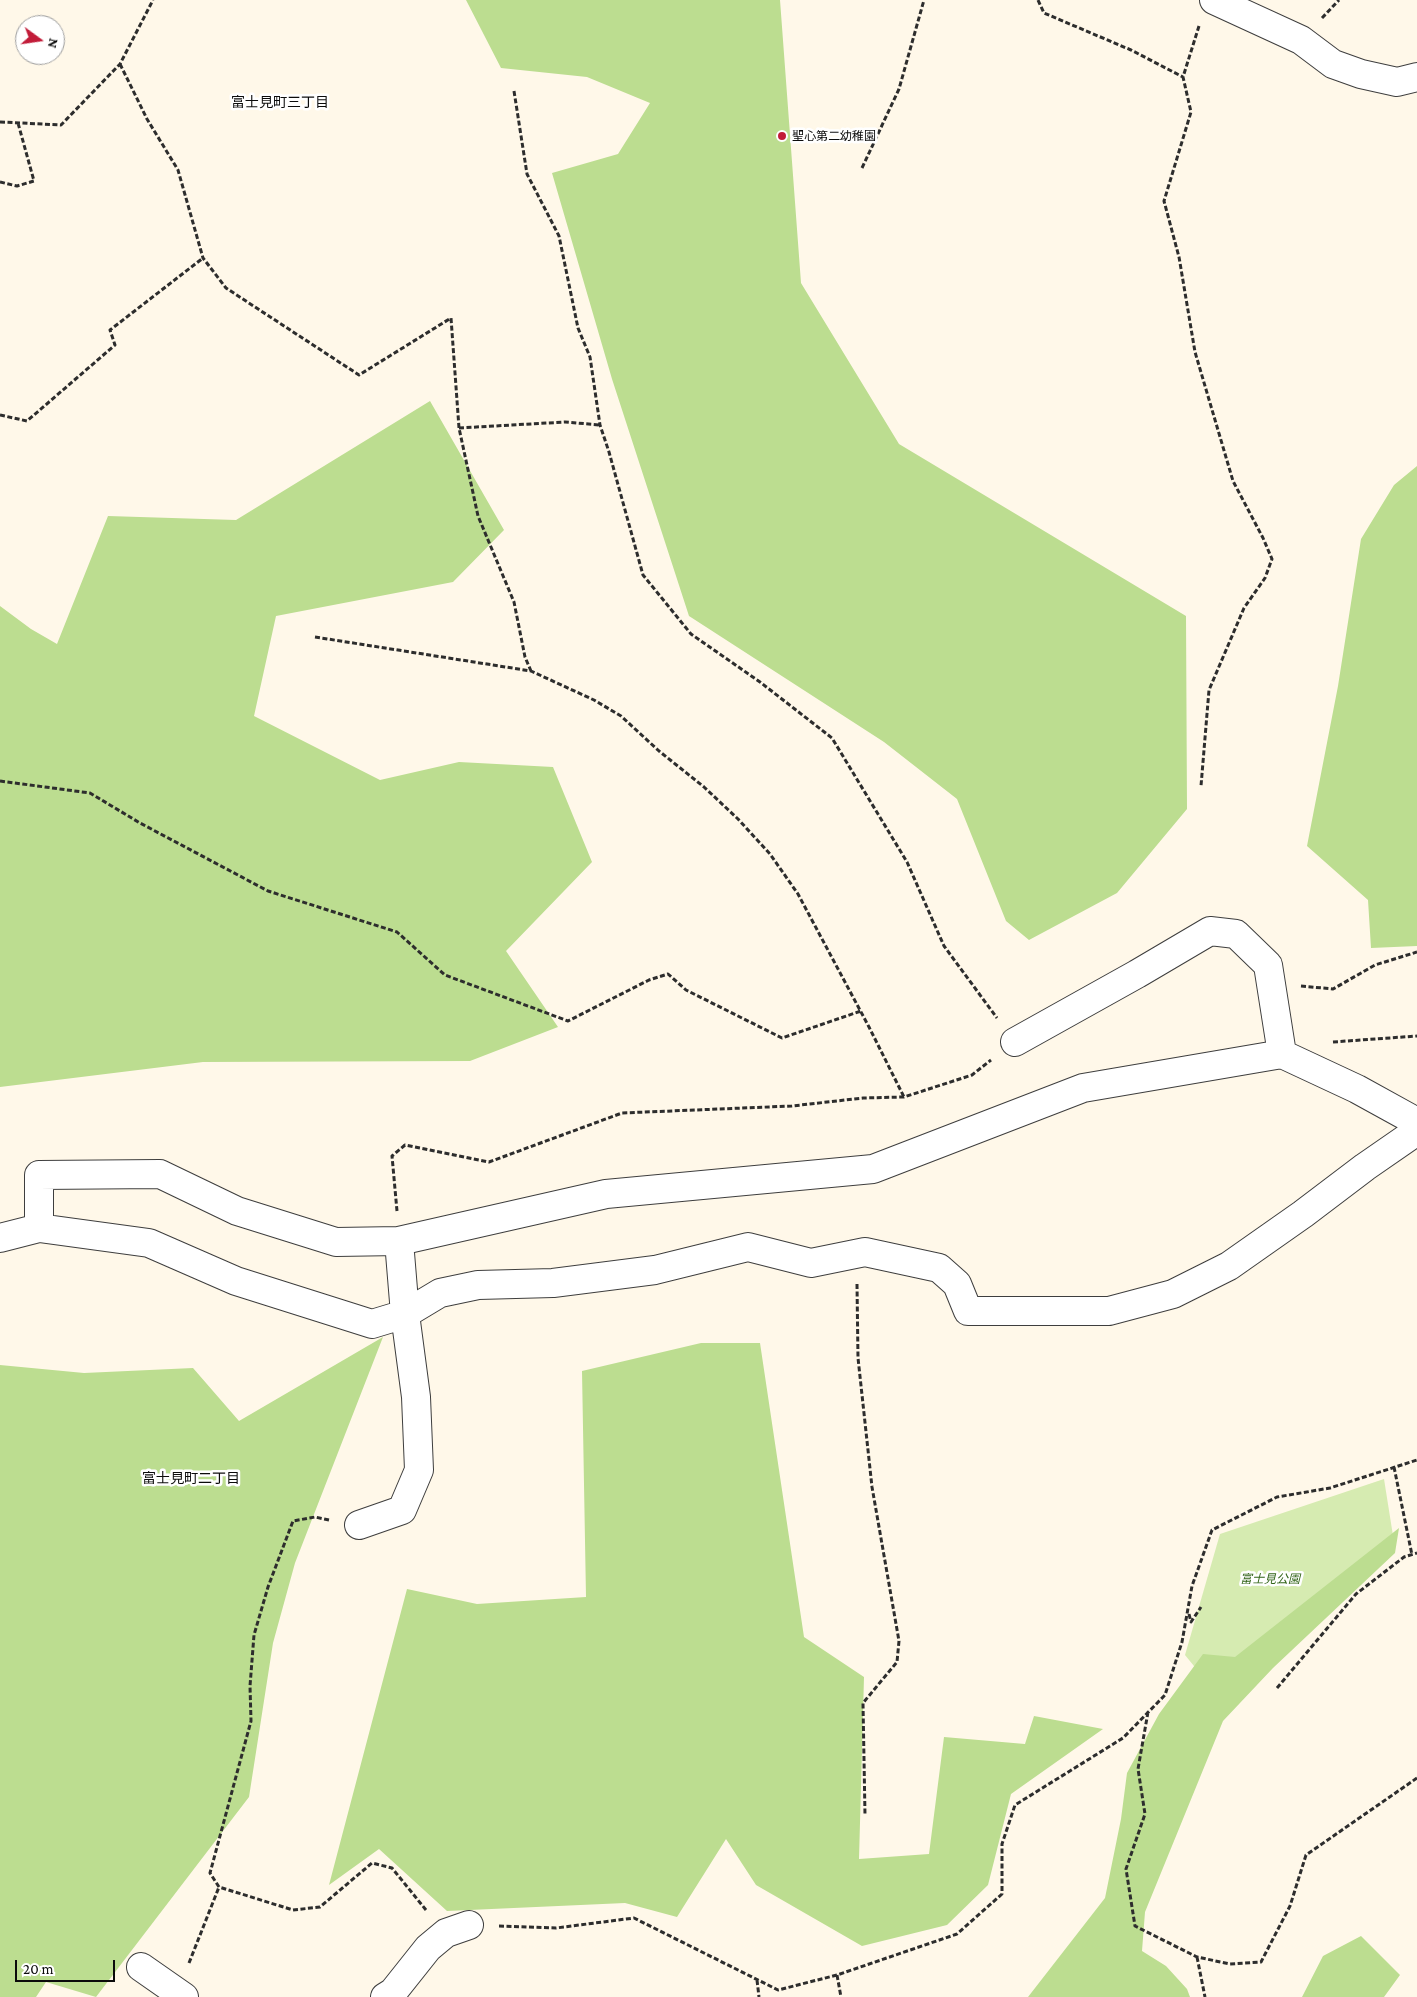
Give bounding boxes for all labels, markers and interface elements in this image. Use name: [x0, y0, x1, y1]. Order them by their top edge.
north arrow: [15, 15, 65, 65]
text: N: [45, 37, 63, 50]
district label: 富士見町三丁目: [231, 95, 329, 111]
place label: 聖心第二幼稚園: [792, 129, 876, 143]
marker: 聖心第二幼稚園: [776, 130, 788, 142]
district label: 富士見町二丁目: [142, 1471, 240, 1487]
park label: 富士見公園: [1240, 1572, 1300, 1586]
scale bar: [18, 1950, 118, 1982]
text: 20 m: [23, 1961, 54, 1977]

